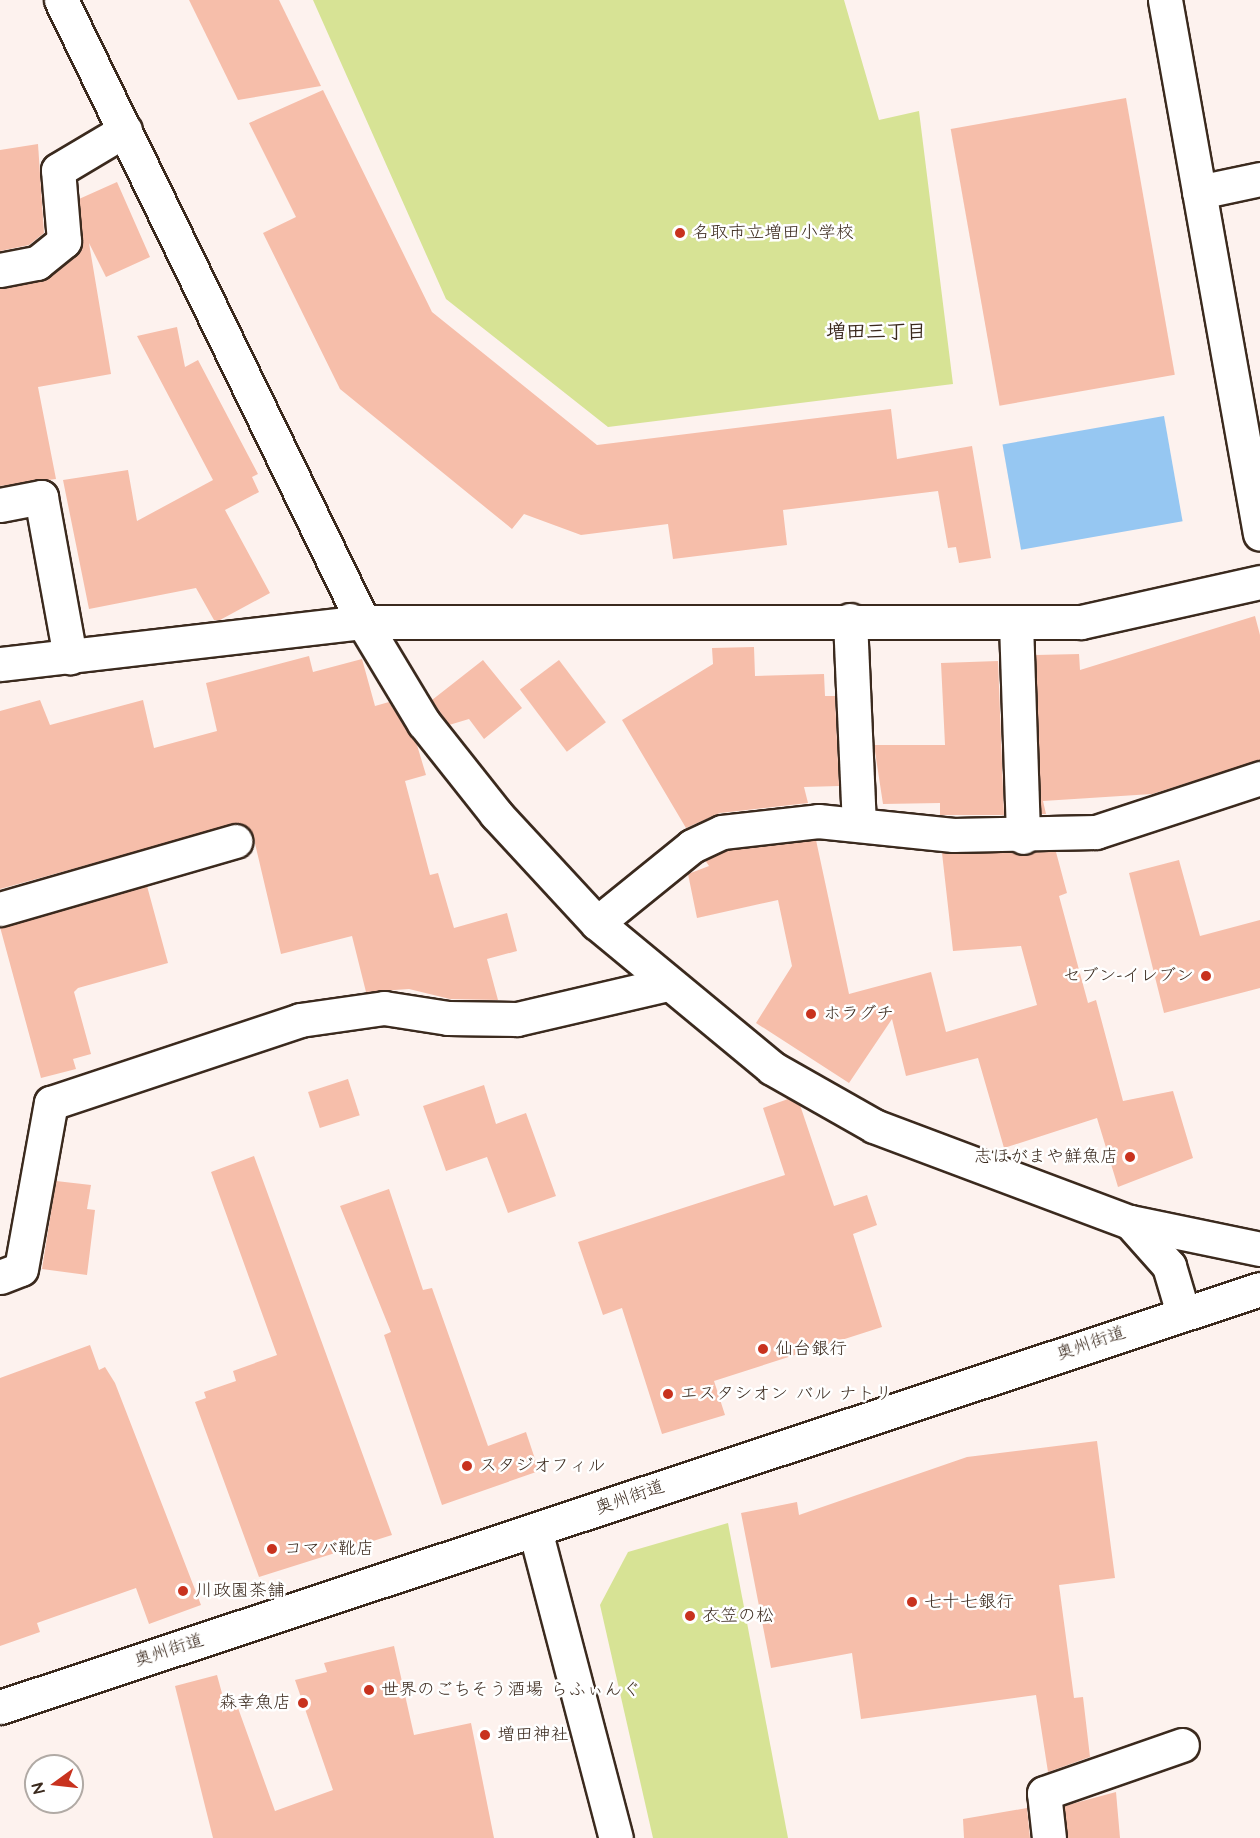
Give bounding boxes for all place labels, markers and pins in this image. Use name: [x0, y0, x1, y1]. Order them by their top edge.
place label: 名取市立増田小学校: [692, 222, 854, 244]
marker: 名取市立増田小学校: [673, 226, 687, 240]
place label: セブン-イレブン: [1062, 965, 1194, 987]
marker: セブン-イレブン: [1199, 969, 1213, 983]
place label: ホラグチ: [823, 1003, 895, 1025]
marker: ホラグチ: [804, 1007, 818, 1021]
place label: 志ほがまや鮮魚店: [974, 1146, 1118, 1168]
marker: 志ほがまや鮮魚店: [1123, 1150, 1137, 1164]
place label: 仙台銀行: [775, 1338, 847, 1360]
marker: 仙台銀行: [756, 1342, 770, 1356]
place label: エスタシオン バル ナトリ: [680, 1383, 892, 1405]
marker: エスタシオン バル ナトリ: [661, 1387, 675, 1401]
place label: スタジオフィル: [479, 1455, 605, 1477]
marker: スタジオフィル: [460, 1459, 474, 1473]
place label: コマバ靴店: [284, 1538, 374, 1560]
marker: コマバ靴店: [265, 1542, 279, 1556]
place label: 川政園茶舗: [195, 1580, 285, 1602]
marker: 川政園茶舗: [176, 1584, 190, 1598]
place label: 七十七銀行: [924, 1591, 1014, 1613]
marker: 七十七銀行: [905, 1595, 919, 1609]
place label: 衣笠の松: [702, 1605, 774, 1627]
marker: 衣笠の松: [683, 1609, 697, 1623]
place label: 世界のごちそう酒場 らふぃんぐ: [381, 1679, 640, 1701]
marker: 世界のごちそう酒場 らふぃんぐ: [362, 1683, 376, 1697]
place label: 森幸魚店: [219, 1692, 291, 1714]
marker: 森幸魚店: [296, 1696, 310, 1710]
place label: 増田神社: [497, 1724, 569, 1746]
marker: 増田神社: [478, 1728, 492, 1742]

